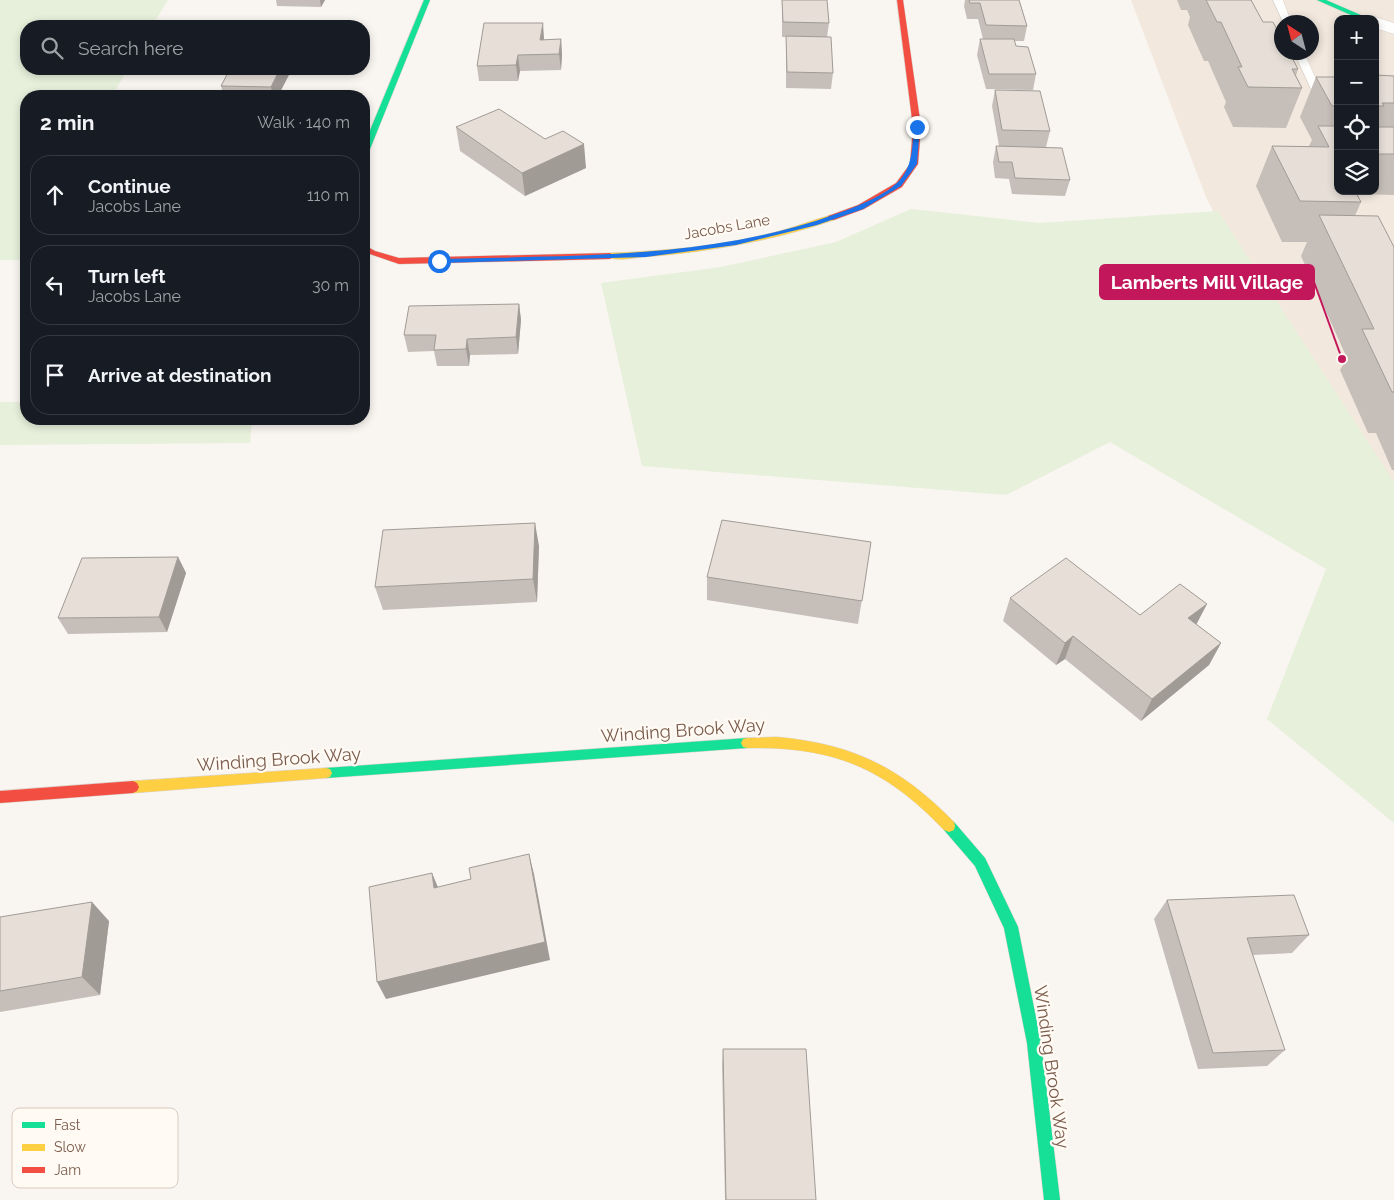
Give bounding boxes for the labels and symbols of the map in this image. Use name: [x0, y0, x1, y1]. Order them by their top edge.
north arrow: [1274, 15, 1319, 60]
route end: [906, 116, 929, 139]
street label: Jacobs Lane: [683, 211, 772, 243]
route start: [428, 250, 451, 273]
callout: Lamberts Mill Village: [1100, 265, 1314, 299]
text: Lamberts Mill Village: [1111, 271, 1303, 293]
street label: Winding Brook Way: [600, 714, 766, 746]
street label: Winding Brook Way: [196, 743, 362, 775]
street label: Winding Brook Way: [1030, 984, 1074, 1150]
legend: [12, 1108, 178, 1188]
text: Fast: [54, 1117, 81, 1133]
text: Slow: [54, 1139, 86, 1155]
text: Jam: [54, 1162, 81, 1178]

